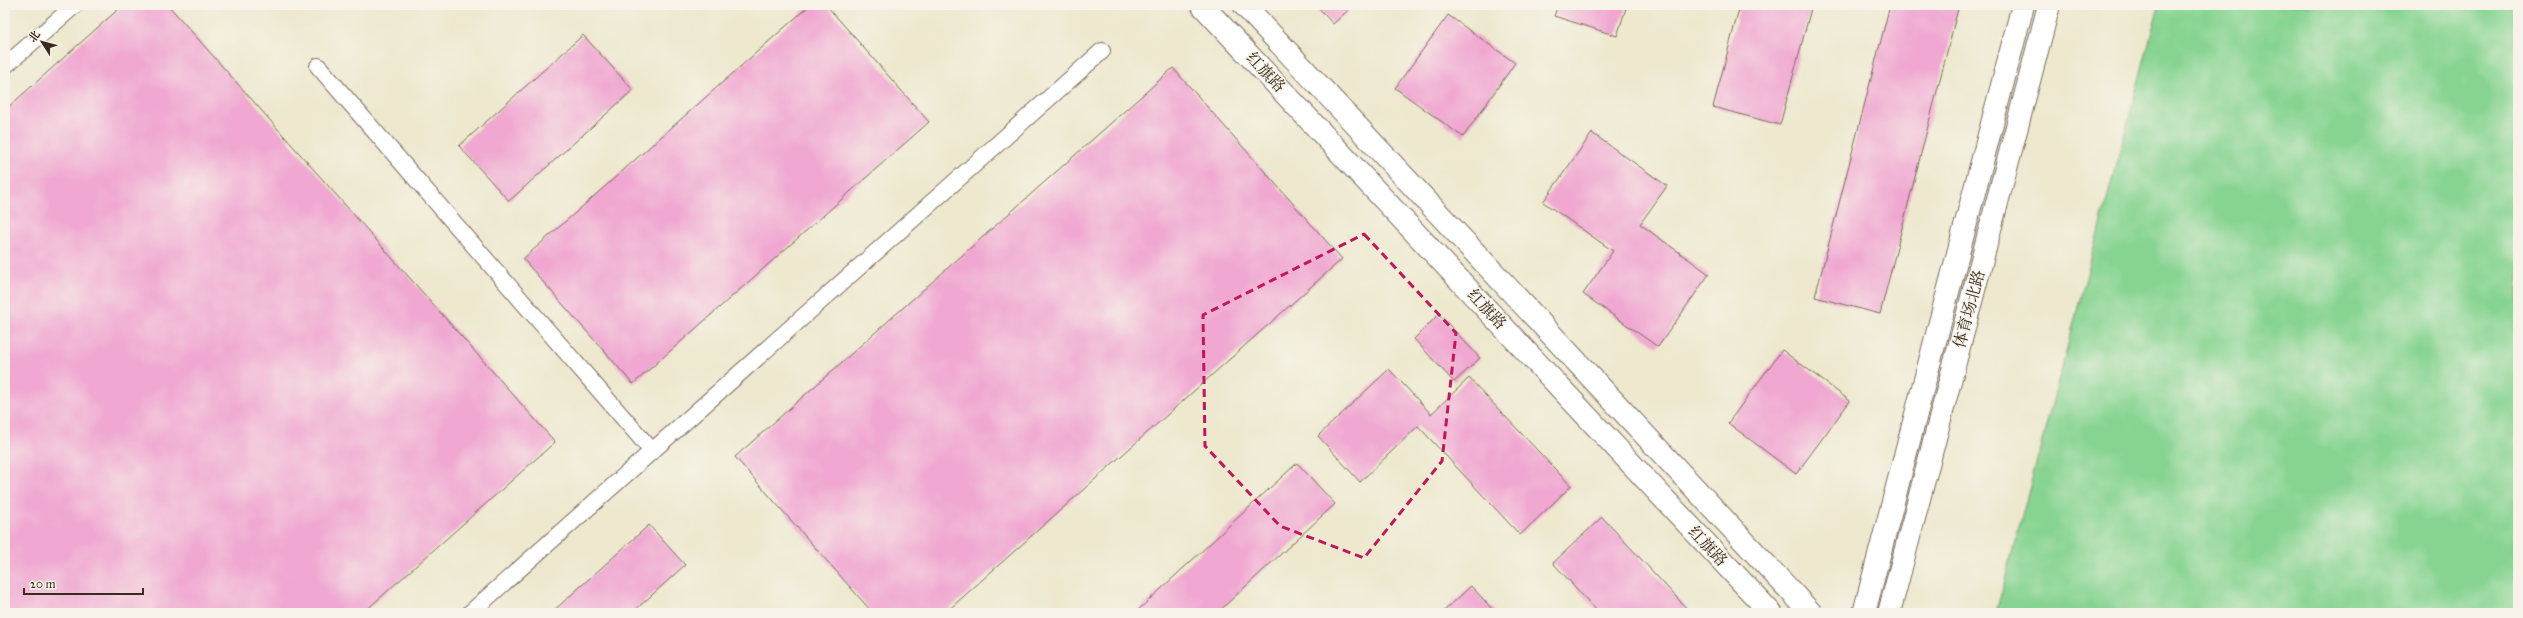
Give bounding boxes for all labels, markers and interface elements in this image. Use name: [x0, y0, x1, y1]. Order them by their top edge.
north arrow: [22, 22, 62, 62]
text: 北: [26, 28, 43, 45]
street label: 红旗路: [1243, 48, 1289, 96]
street label: 体育场北路: [1949, 268, 1989, 350]
street label: 红旗路: [1464, 285, 1510, 333]
street label: 红旗路: [1685, 522, 1731, 570]
scale bar: [24, 570, 143, 596]
text: 20 m: [30, 577, 56, 591]

